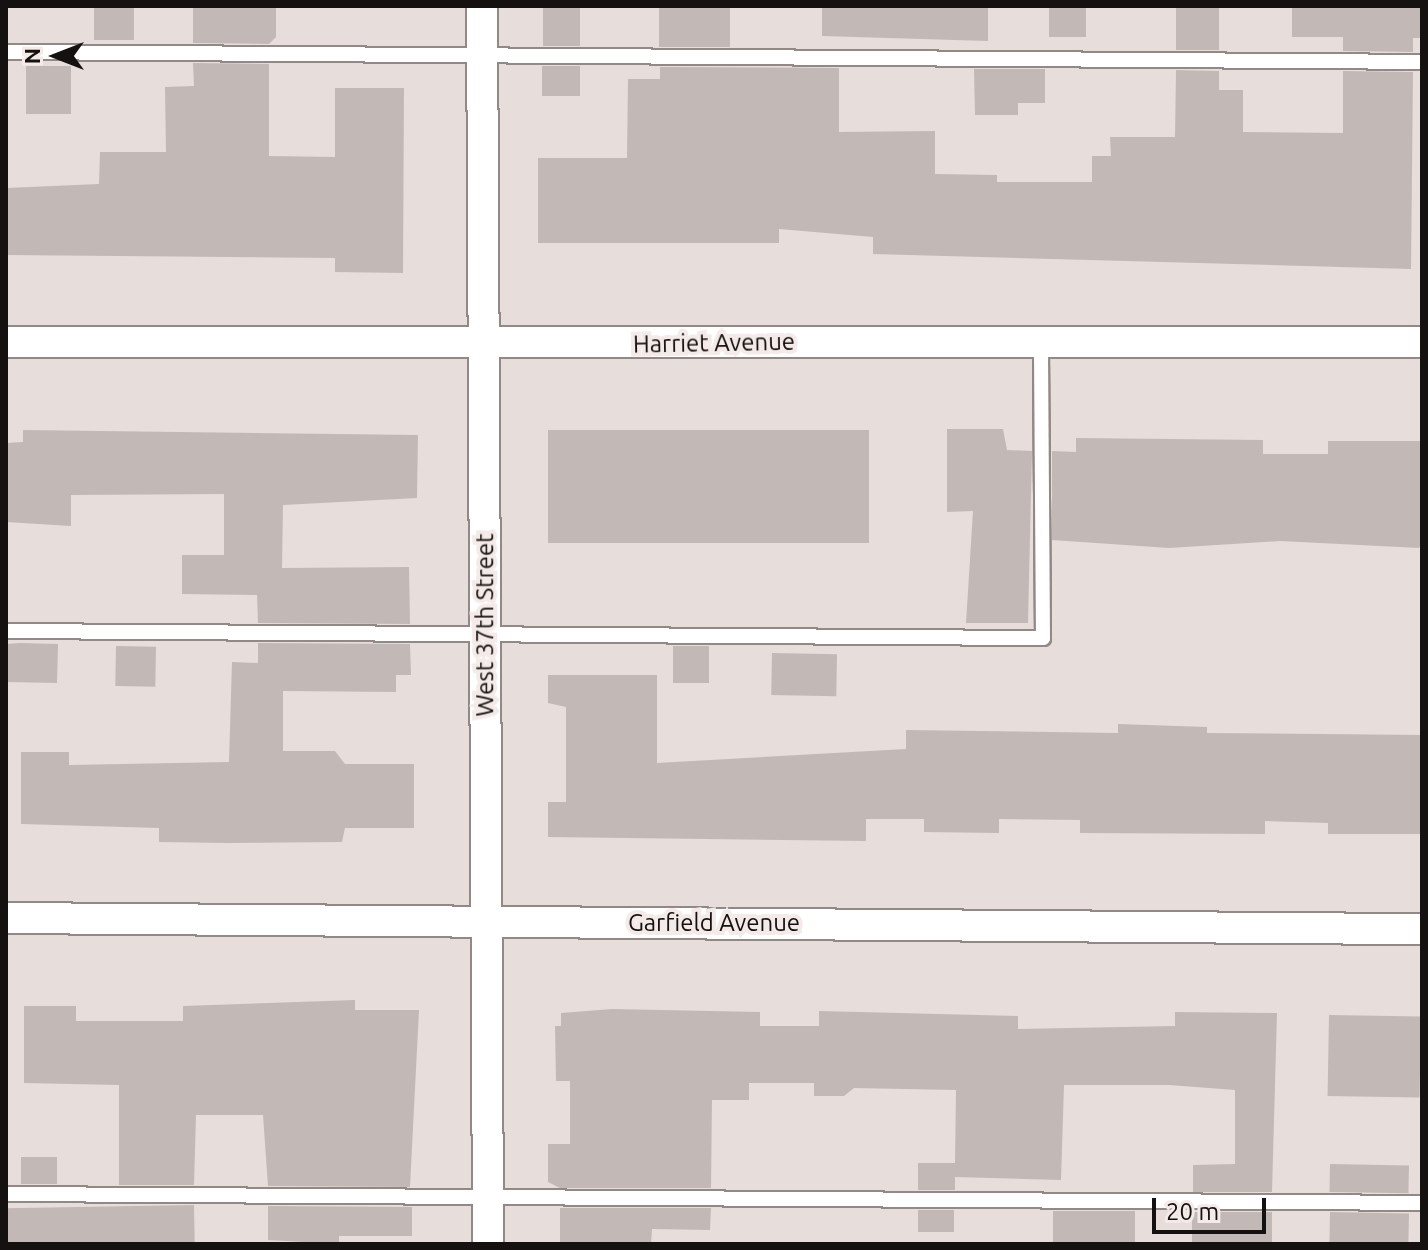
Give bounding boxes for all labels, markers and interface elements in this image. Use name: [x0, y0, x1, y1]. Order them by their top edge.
north arrow: [16, 16, 96, 96]
text: N: [19, 48, 44, 64]
street label: Harriet Avenue: [633, 327, 795, 359]
street label: West 37th Street: [471, 533, 499, 717]
street label: Garfield Avenue: [628, 909, 800, 937]
scale bar: [1156, 1182, 1270, 1232]
text: 20 m: [1166, 1198, 1219, 1225]

